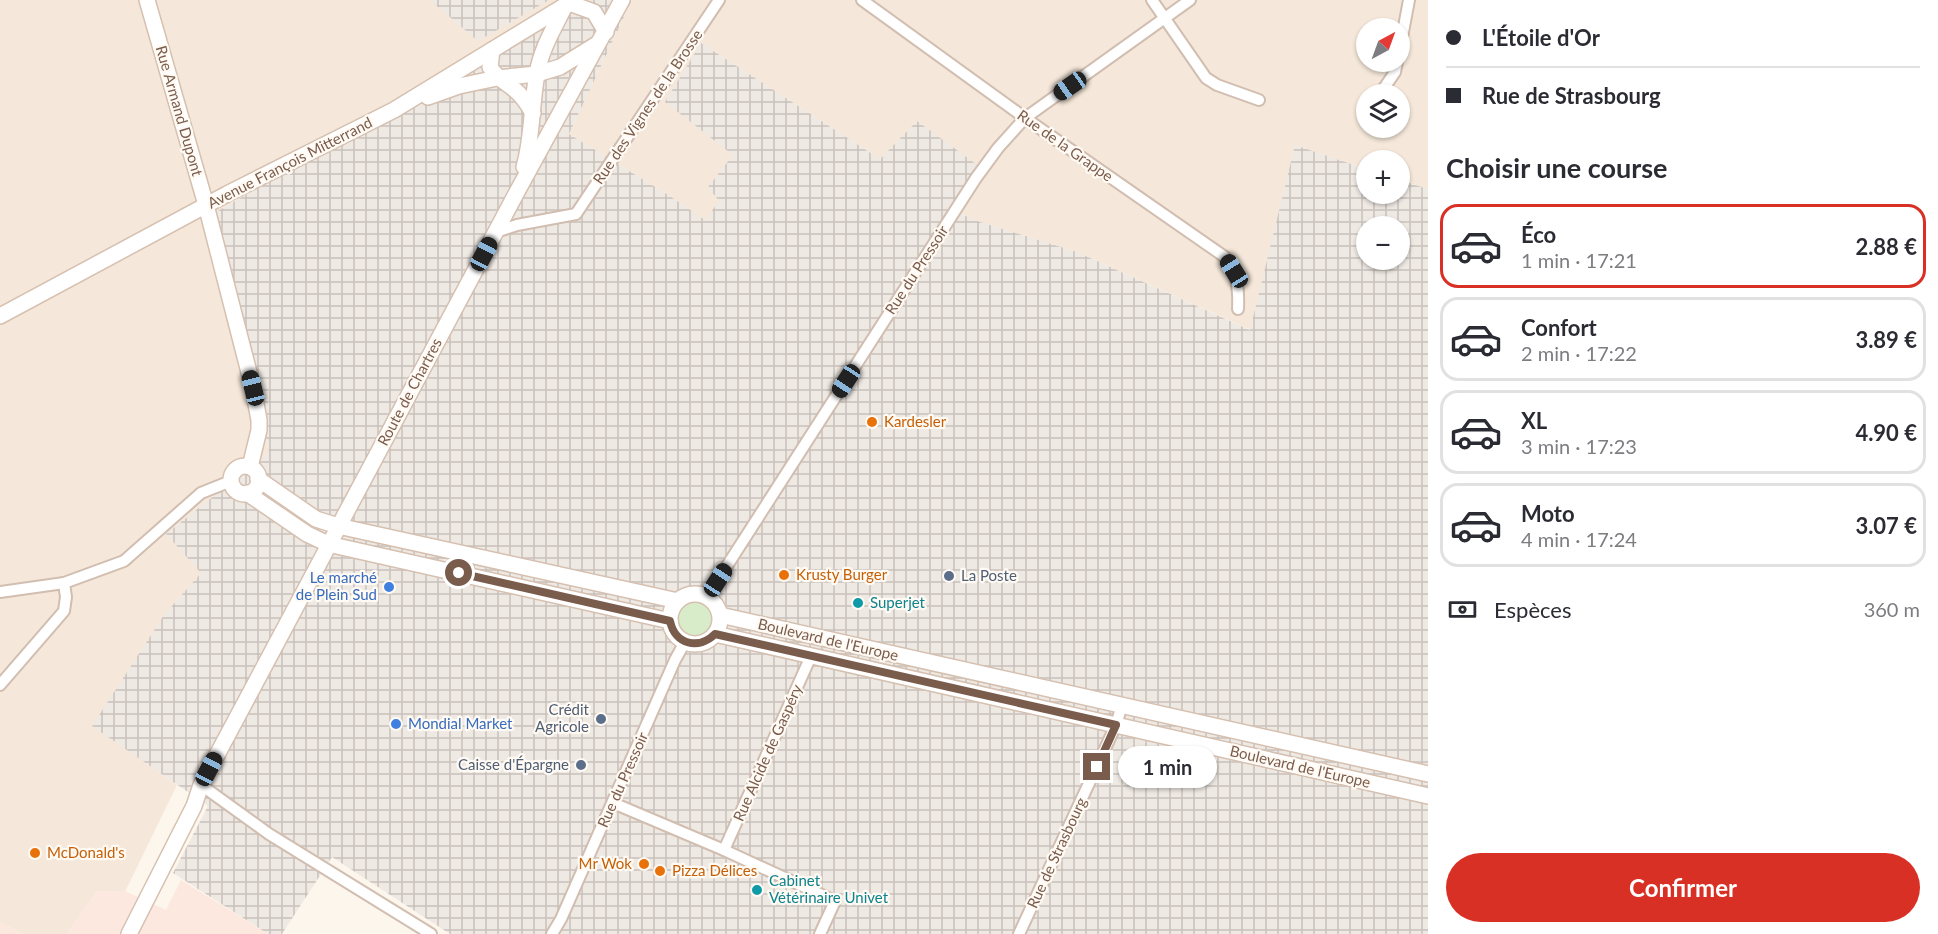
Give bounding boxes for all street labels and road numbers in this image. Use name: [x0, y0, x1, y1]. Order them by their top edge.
street label: Rue des Vignes de la Brosse: [589, 26, 706, 187]
street label: Rue Armand Dupont: [153, 43, 207, 179]
street label: Rue de la Grappe: [1014, 106, 1117, 185]
street label: Avenue François Mitterrand: [204, 113, 375, 212]
street label: Rue du Pressoir: [881, 221, 952, 317]
street label: Route de Chartres: [373, 335, 445, 448]
street label: Boulevard de l'Europe: [756, 614, 900, 664]
street label: Rue Alcide de Gaspéry: [729, 681, 805, 824]
street label: Rue du Pressoir: [593, 729, 651, 830]
street label: Boulevard de l'Europe: [1228, 741, 1372, 791]
street label: Rue de Strasbourg: [1023, 794, 1090, 911]

